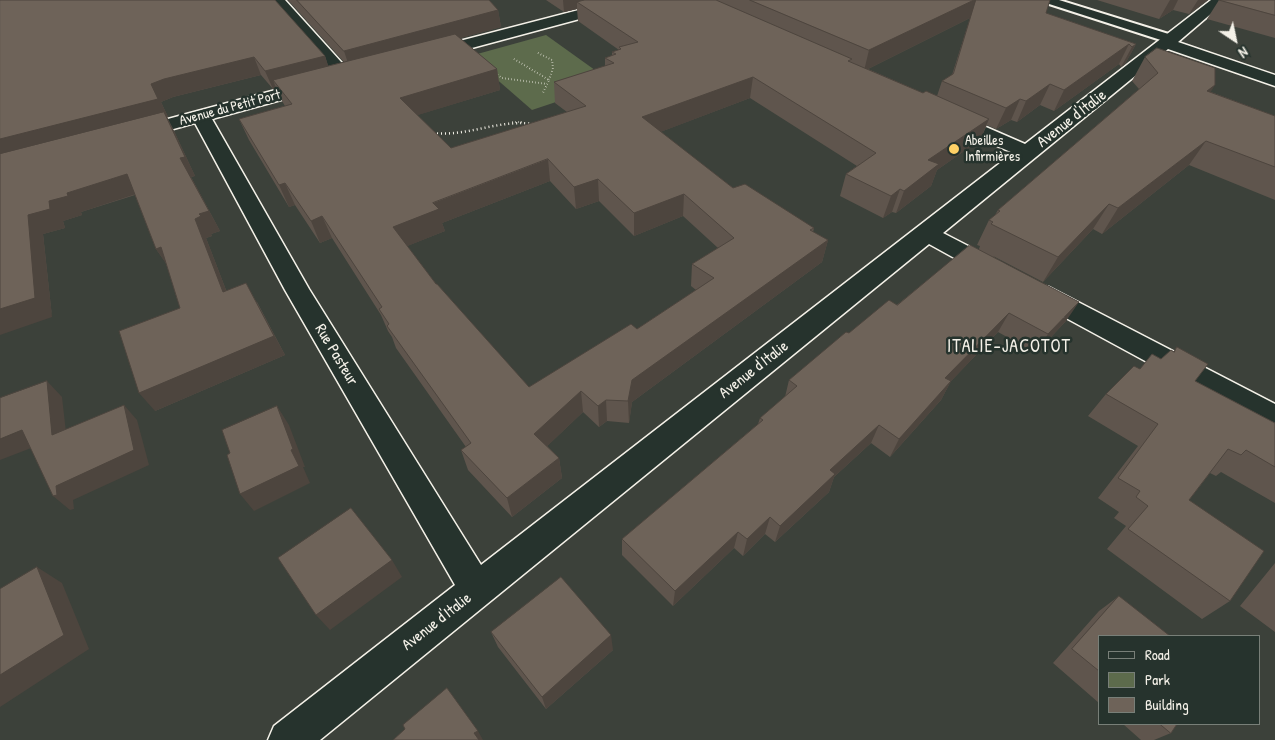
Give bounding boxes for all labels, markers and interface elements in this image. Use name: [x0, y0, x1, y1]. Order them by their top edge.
north arrow: [1210, 15, 1260, 65]
text: N: [1235, 43, 1252, 63]
street label: Avenue du Petit Port: [178, 86, 282, 130]
street label: Avenue d'Italie: [1033, 86, 1111, 152]
place label: Abeilles Infirmières: [965, 133, 1020, 166]
marker: Abeilles Infirmières: [947, 142, 961, 156]
street label: Rue Pasteur: [310, 321, 362, 389]
district label: ITALIE-JACOTOT: [945, 336, 1073, 358]
street label: Avenue d'Italie: [715, 337, 793, 403]
street label: Avenue d'Italie: [398, 589, 476, 655]
legend: [1098, 635, 1260, 725]
text: Road: [1145, 644, 1170, 665]
text: Park: [1145, 669, 1170, 690]
text: Building: [1145, 694, 1189, 715]

